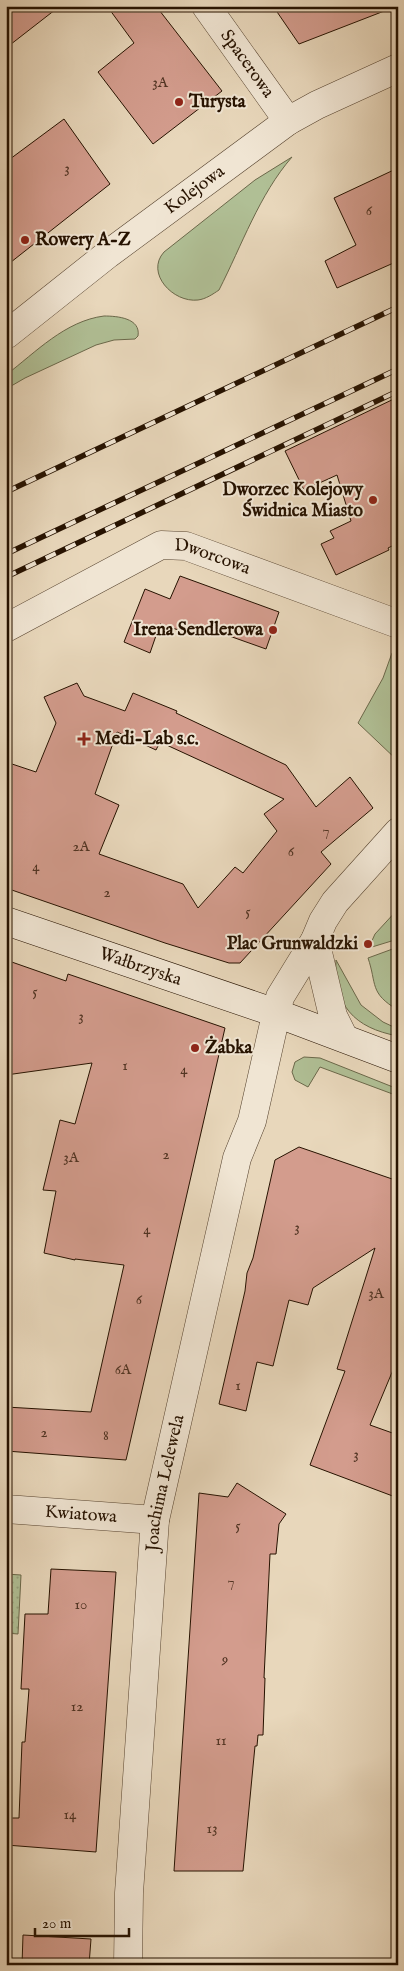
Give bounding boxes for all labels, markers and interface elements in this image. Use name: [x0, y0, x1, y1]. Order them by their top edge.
street label: Spacerowa: [215, 25, 280, 103]
house number: 3A: [152, 73, 169, 92]
place label: Turysta: [188, 91, 247, 114]
marker: Turysta: [173, 96, 185, 108]
house number: 3: [64, 159, 70, 178]
street label: Kolejowa: [160, 160, 229, 220]
house number: 6: [366, 201, 373, 220]
place label: Rowery A-Z: [35, 229, 131, 252]
marker: Rowery A-Z: [19, 234, 31, 246]
place label: Dworzec Kolejowy Świdnica Miasto: [222, 479, 364, 523]
marker: Dworzec Kolejowy Świdnica Miasto: [367, 494, 379, 506]
street label: Dworcowa: [174, 534, 254, 580]
place label: Irena Sendlerowa: [134, 619, 264, 642]
marker: Irena Sendlerowa: [267, 624, 279, 636]
place label: Medi-Lab s.c.: [95, 728, 199, 751]
marker: Medi-Lab s.c.: [77, 732, 91, 746]
house number: 7: [322, 821, 330, 840]
house number: 2A: [72, 837, 90, 856]
house number: 6: [288, 842, 295, 861]
house number: 4: [32, 857, 40, 876]
house number: 2: [103, 883, 111, 902]
house number: 5: [245, 902, 251, 921]
place label: Plac Grunwaldzki: [227, 933, 358, 956]
marker: Plac Grunwaldzki: [362, 938, 374, 950]
street label: Wałbrzyska: [96, 942, 185, 992]
house number: 5: [32, 982, 38, 1001]
house number: 3: [78, 1007, 84, 1026]
place label: Żabka: [205, 1035, 254, 1060]
marker: Żabka: [189, 1042, 201, 1054]
house number: 1: [122, 1056, 128, 1075]
house number: 4: [180, 1060, 188, 1079]
house number: 2: [162, 1145, 170, 1164]
house number: 3A: [63, 1148, 80, 1167]
house number: 3: [294, 1218, 300, 1237]
house number: 4: [143, 1220, 151, 1239]
house number: 3A: [368, 1284, 385, 1303]
house number: 6: [136, 1290, 143, 1309]
house number: 6A: [115, 1360, 132, 1379]
house number: 1: [235, 1376, 241, 1395]
street label: Joachima Lelewela: [141, 1412, 190, 1554]
house number: 2: [40, 1423, 48, 1442]
house number: 8: [103, 1426, 109, 1445]
house number: 3: [353, 1445, 359, 1464]
street label: Kwiatowa: [44, 1500, 118, 1529]
house number: 5: [235, 1516, 241, 1535]
house number: 7: [227, 1572, 235, 1591]
house number: 10: [75, 1595, 87, 1614]
house number: 9: [221, 1650, 228, 1669]
house number: 12: [71, 1697, 83, 1716]
house number: 11: [215, 1731, 227, 1750]
house number: 14: [64, 1805, 77, 1824]
house number: 13: [206, 1819, 218, 1838]
scale bar: [35, 1906, 129, 1938]
text: 20 m: [42, 1914, 72, 1933]

